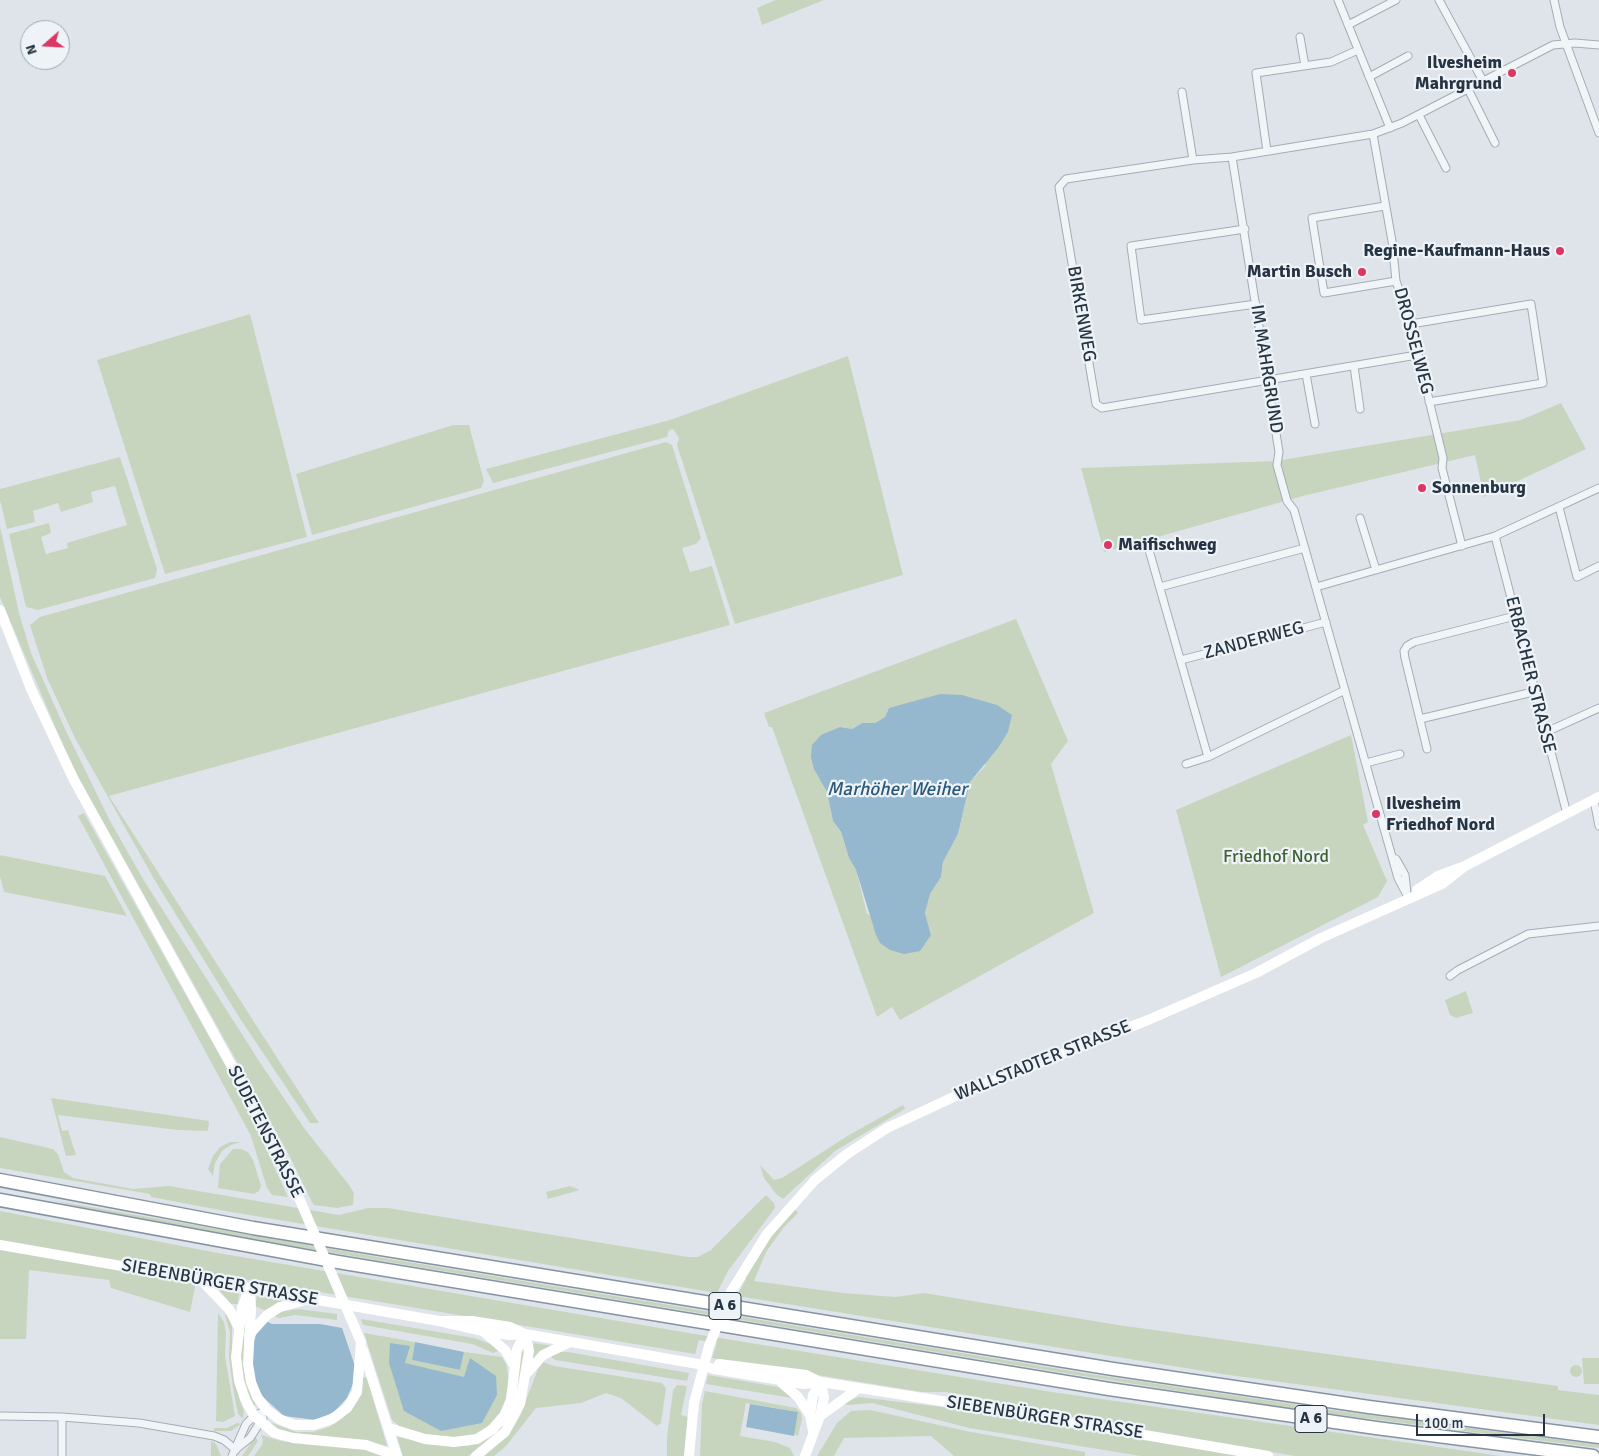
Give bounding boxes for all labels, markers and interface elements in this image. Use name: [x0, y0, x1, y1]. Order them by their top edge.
north arrow: [20, 20, 70, 70]
text: N: [22, 42, 41, 57]
place label: Ilvesheim Mahrgrund: [1415, 52, 1502, 94]
marker: Ilvesheim Mahrgrund: [1506, 67, 1518, 79]
place label: Regine-Kaufmann-Haus: [1363, 240, 1550, 262]
marker: Regine-Kaufmann-Haus: [1554, 245, 1566, 257]
place label: Martin Busch: [1247, 261, 1352, 283]
street label: BIRKENWEG: [1062, 264, 1100, 364]
marker: Martin Busch: [1356, 266, 1368, 278]
street label: DROSSELWEG: [1388, 285, 1438, 397]
street label: IM MAHRGRUND: [1245, 303, 1287, 435]
place label: Sonnenburg: [1432, 477, 1526, 499]
marker: Sonnenburg: [1416, 482, 1428, 494]
place label: Maifischweg: [1118, 534, 1217, 556]
marker: Maifischweg: [1102, 539, 1114, 551]
street label: ERBACHER STRASSE: [1500, 594, 1560, 756]
street label: ZANDERWEG: [1202, 617, 1306, 665]
water label: Marhöher Weiher: [827, 779, 967, 801]
place label: Ilvesheim Friedhof Nord: [1386, 793, 1495, 836]
marker: Ilvesheim Friedhof Nord: [1370, 808, 1382, 820]
park label: Friedhof Nord: [1223, 846, 1329, 868]
street label: WALLSTADTER STRASSE: [952, 1016, 1134, 1106]
street label: SUDETENSTRASSE: [222, 1062, 308, 1202]
street label: SIEBENBÜRGER STRASSE: [120, 1255, 320, 1311]
road number: A 6: [709, 1292, 741, 1320]
street label: SIEBENBÜRGER STRASSE: [945, 1392, 1145, 1444]
scale bar: [1419, 1404, 1548, 1436]
road number: A 6: [1295, 1406, 1327, 1432]
text: 100 m: [1424, 1414, 1464, 1432]

